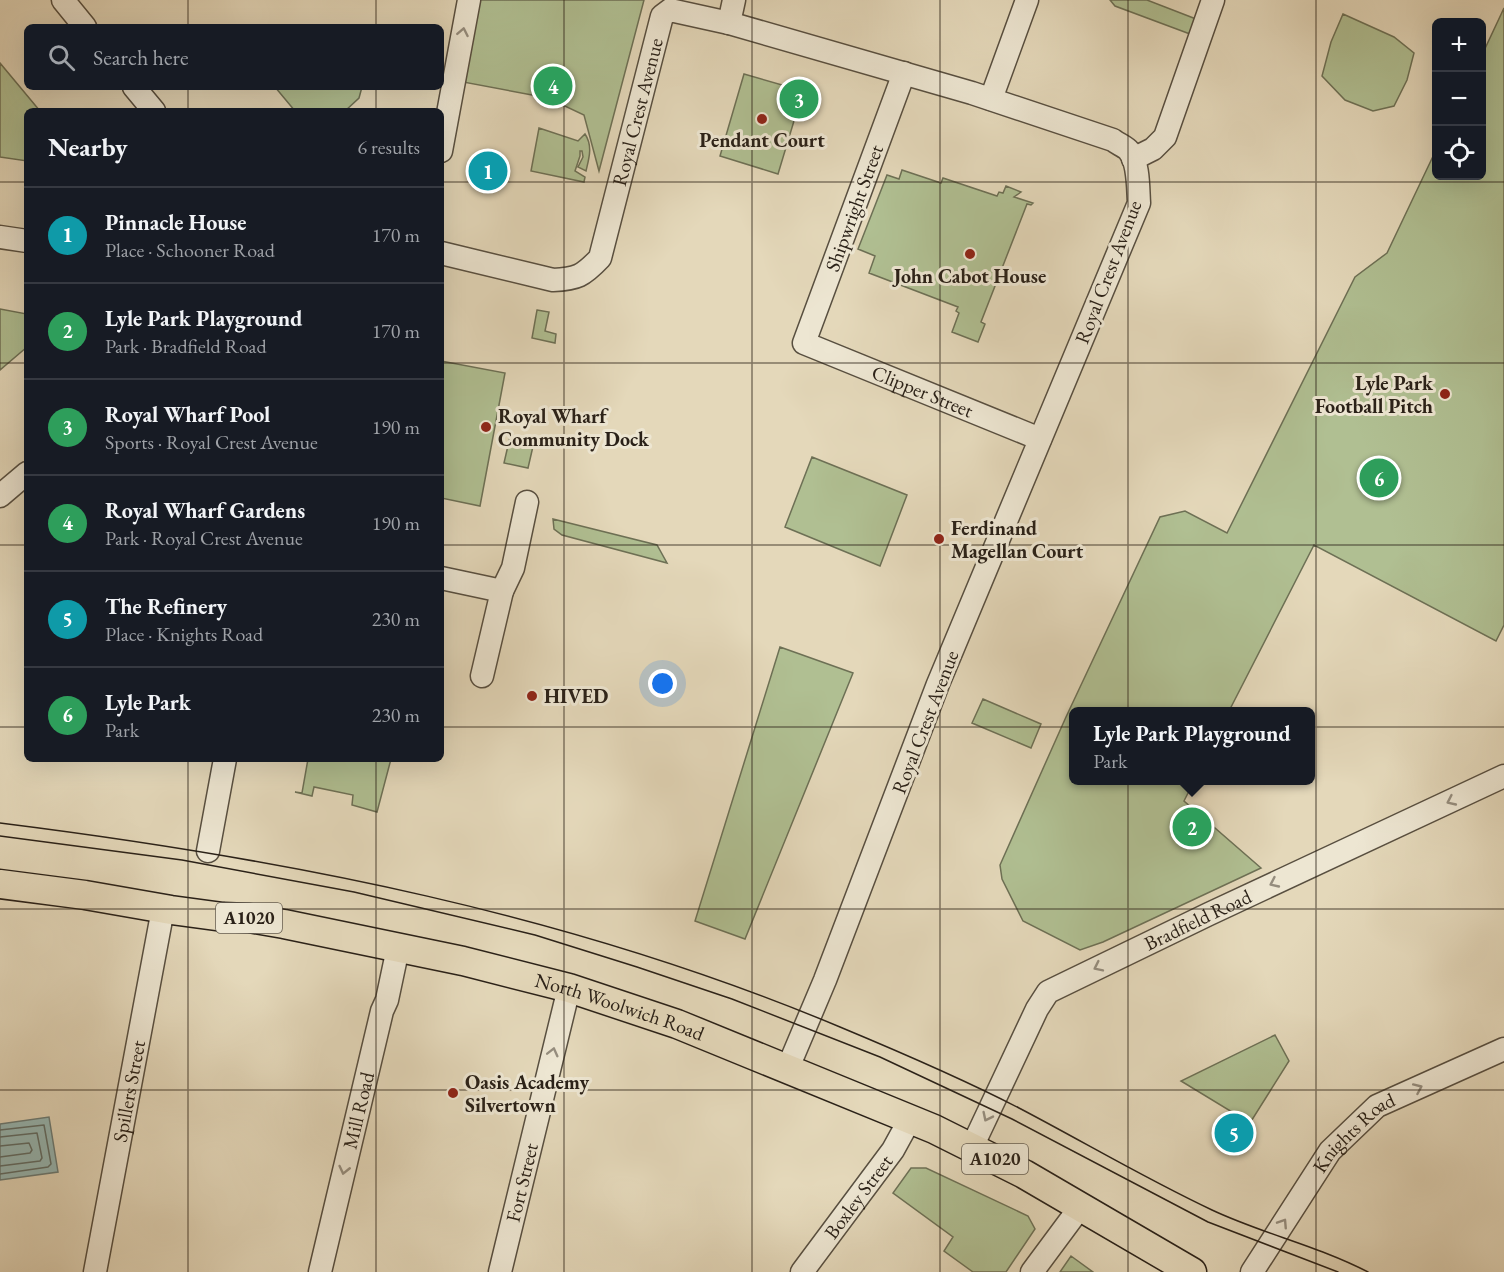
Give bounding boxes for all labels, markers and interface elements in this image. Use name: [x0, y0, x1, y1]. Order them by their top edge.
map controls: [1432, 18, 1486, 180]
button: +: [1432, 18, 1486, 72]
search box: [24, 24, 444, 90]
one-way arrow: [456, 27, 469, 37]
street label: Royal Crest Avenue: [606, 35, 669, 189]
icon: search: [45, 41, 78, 74]
text: Search here: [93, 43, 188, 72]
pin: 4: [534, 64, 572, 109]
button: −: [1432, 72, 1486, 126]
pin: 3: [780, 76, 818, 122]
marker: Pendant Court: [755, 112, 769, 126]
button: locate: [1432, 126, 1486, 180]
place label: Pendant Court: [699, 127, 825, 153]
text: Nearby: [48, 130, 128, 164]
text: 6 results: [357, 134, 420, 160]
street label: Shipwright Street: [819, 140, 889, 275]
pin: 1: [468, 148, 508, 194]
street label: Royal Crest Avenue: [1069, 196, 1147, 347]
text: Pinnacle House: [105, 208, 246, 237]
text: 1: [62, 222, 73, 248]
text: 170 m: [372, 222, 420, 248]
text: Place · Schooner Road: [105, 237, 275, 263]
marker: John Cabot House: [963, 247, 977, 261]
place label: John Cabot House: [892, 263, 1046, 289]
text: Lyle Park Playground: [105, 304, 302, 333]
text: 2: [62, 318, 73, 344]
text: 170 m: [372, 318, 420, 344]
text: Park · Bradfield Road: [105, 333, 267, 359]
street label: Clipper Street: [868, 359, 978, 424]
place label: Lyle Park Football Pitch: [1315, 370, 1434, 419]
marker: Lyle Park Football Pitch: [1438, 387, 1452, 401]
text: Royal Wharf Pool: [105, 400, 270, 429]
place label: Royal Wharf Community Dock: [498, 403, 650, 452]
text: 3: [62, 414, 73, 440]
text: 190 m: [372, 414, 420, 440]
marker: Royal Wharf Community Dock: [479, 420, 493, 434]
text: Sports · Royal Crest Avenue: [105, 429, 318, 455]
pin: 6: [1360, 456, 1398, 500]
text: Royal Wharf Gardens: [105, 496, 305, 525]
text: 4: [62, 510, 73, 536]
text: 190 m: [372, 510, 420, 536]
place label: Ferdinand Magellan Court: [951, 515, 1084, 564]
text: Park · Royal Crest Avenue: [105, 525, 303, 551]
marker: Ferdinand Magellan Court: [932, 532, 946, 546]
text: The Refinery: [105, 592, 227, 621]
text: 5: [62, 606, 73, 632]
text: 230 m: [372, 606, 420, 632]
text: Place · Knights Road: [105, 621, 263, 647]
street label: Royal Crest Avenue: [886, 646, 964, 797]
your location: [648, 669, 677, 698]
place label: HIVED: [544, 683, 608, 709]
text: Lyle Park: [105, 688, 191, 717]
marker: HIVED: [525, 689, 539, 703]
text: 6: [62, 702, 73, 728]
text: 230 m: [372, 702, 420, 728]
popup: [1069, 707, 1315, 785]
text: Park: [105, 717, 139, 743]
text: Lyle Park Playground: [1093, 719, 1291, 748]
text: Park: [1093, 748, 1127, 774]
one-way arrow: [1447, 793, 1458, 805]
pin: 2: [1172, 804, 1212, 850]
one-way arrow: [1270, 876, 1281, 888]
street label: Bradfield Road: [1140, 883, 1256, 956]
road number: A1020: [216, 903, 282, 933]
one-way arrow: [1094, 959, 1105, 971]
street label: North Woolwich Road: [532, 967, 709, 1047]
street label: Spillers Street: [107, 1037, 151, 1144]
one-way arrow: [545, 1047, 558, 1057]
street label: Mill Road: [337, 1068, 380, 1152]
place label: Oasis Academy Silvertown: [465, 1069, 589, 1118]
one-way arrow: [1411, 1083, 1422, 1095]
marker: Oasis Academy Silvertown: [446, 1086, 460, 1100]
street label: Knights Road: [1306, 1086, 1400, 1178]
one-way arrow: [982, 1110, 994, 1121]
pin: 5: [1214, 1110, 1254, 1156]
street label: Fort Street: [500, 1140, 544, 1225]
road number: A1020: [962, 1144, 1028, 1174]
street label: Boxley Street: [818, 1149, 899, 1244]
one-way arrow: [338, 1165, 351, 1175]
one-way arrow: [1276, 1218, 1287, 1229]

